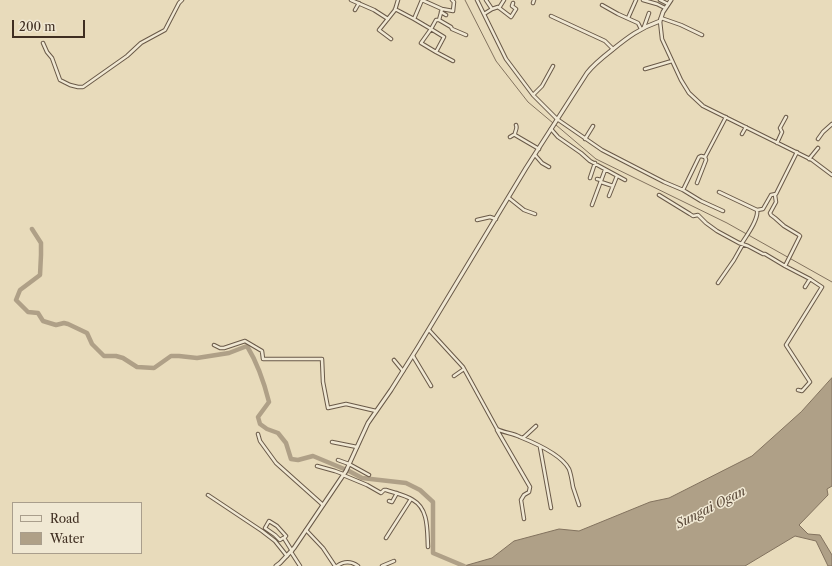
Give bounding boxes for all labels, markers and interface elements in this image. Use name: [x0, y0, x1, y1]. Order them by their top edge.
scale bar: [14, 12, 87, 38]
text: 200 m: [19, 19, 56, 34]
water label: Sungai Ogan: [673, 484, 749, 532]
legend: [12, 502, 142, 554]
text: Road: [50, 511, 80, 526]
text: Water: [50, 531, 84, 546]

